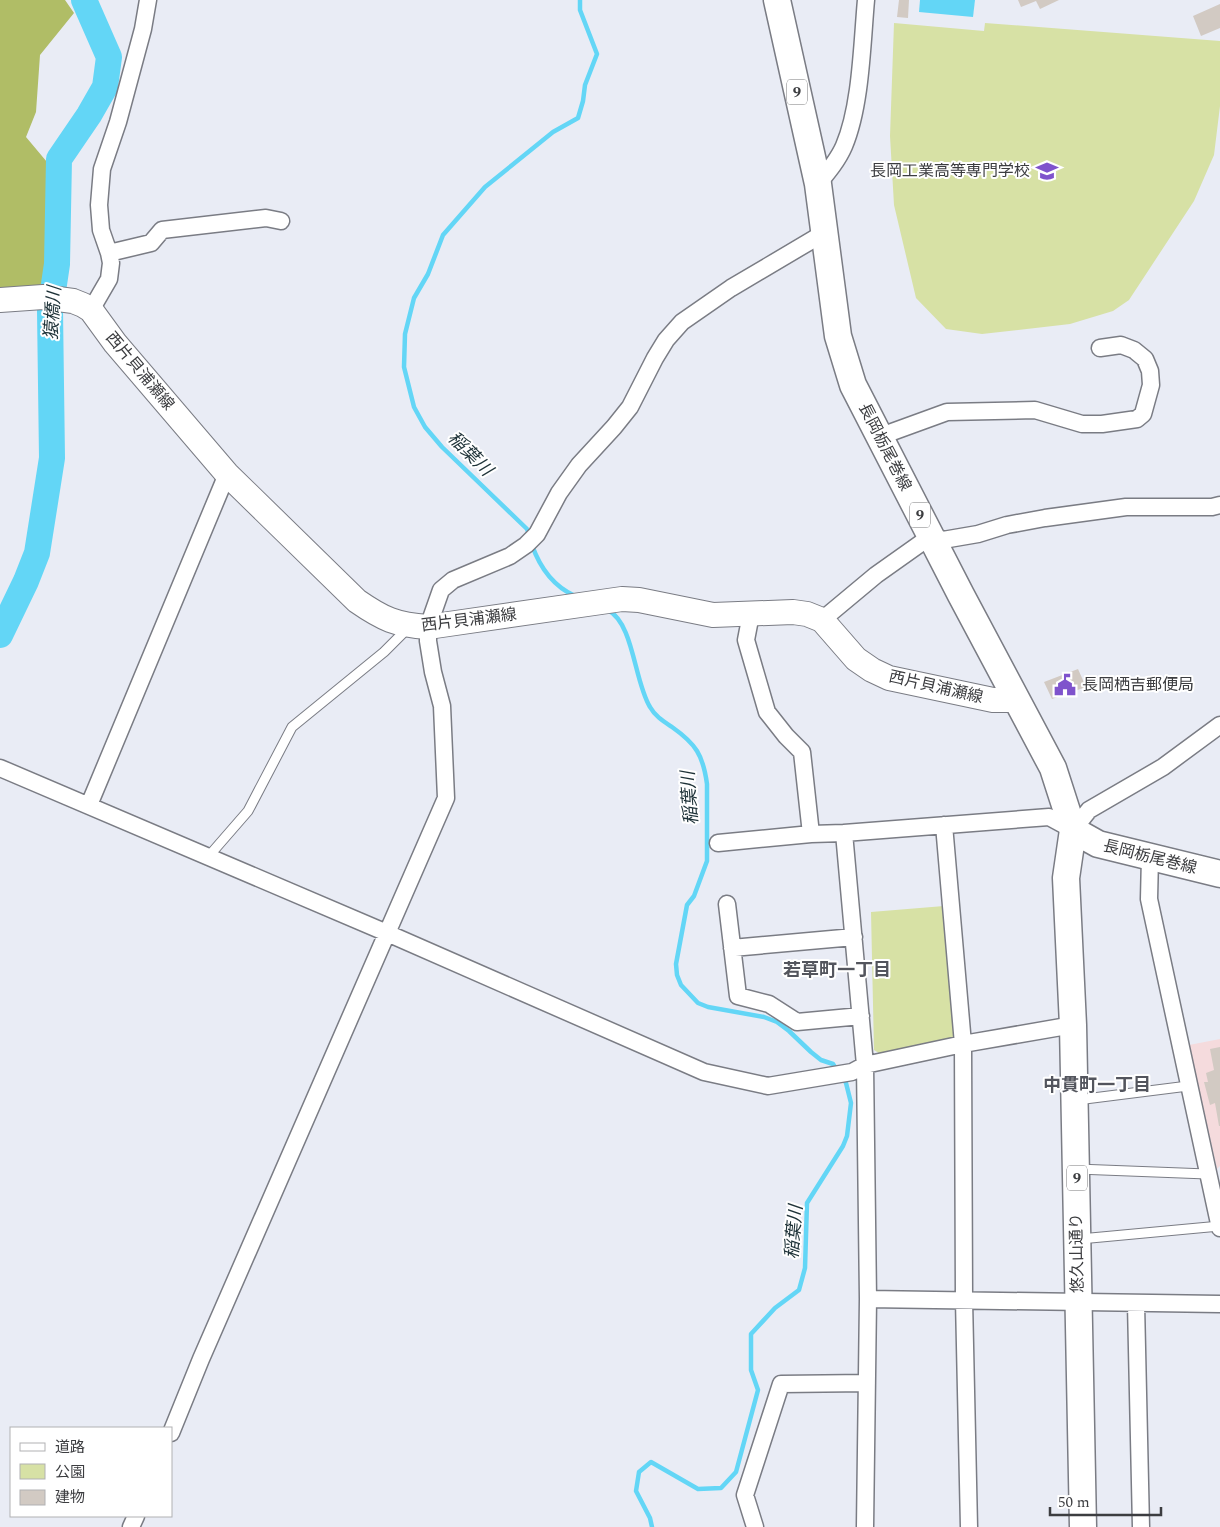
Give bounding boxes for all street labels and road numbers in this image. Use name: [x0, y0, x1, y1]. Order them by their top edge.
road number: 9: [787, 80, 807, 104]
street label: 西片貝浦瀬線: [100, 327, 180, 415]
street label: 長岡栃尾巻線: [853, 399, 917, 495]
road number: 9: [910, 502, 930, 528]
street label: 西片貝浦瀬線: [420, 602, 518, 638]
street label: 西片貝浦瀬線: [887, 665, 985, 709]
street label: 長岡栃尾巻線: [1101, 834, 1199, 880]
road number: 9: [1067, 1166, 1087, 1190]
street label: 悠久山通り: [1064, 1213, 1090, 1293]

